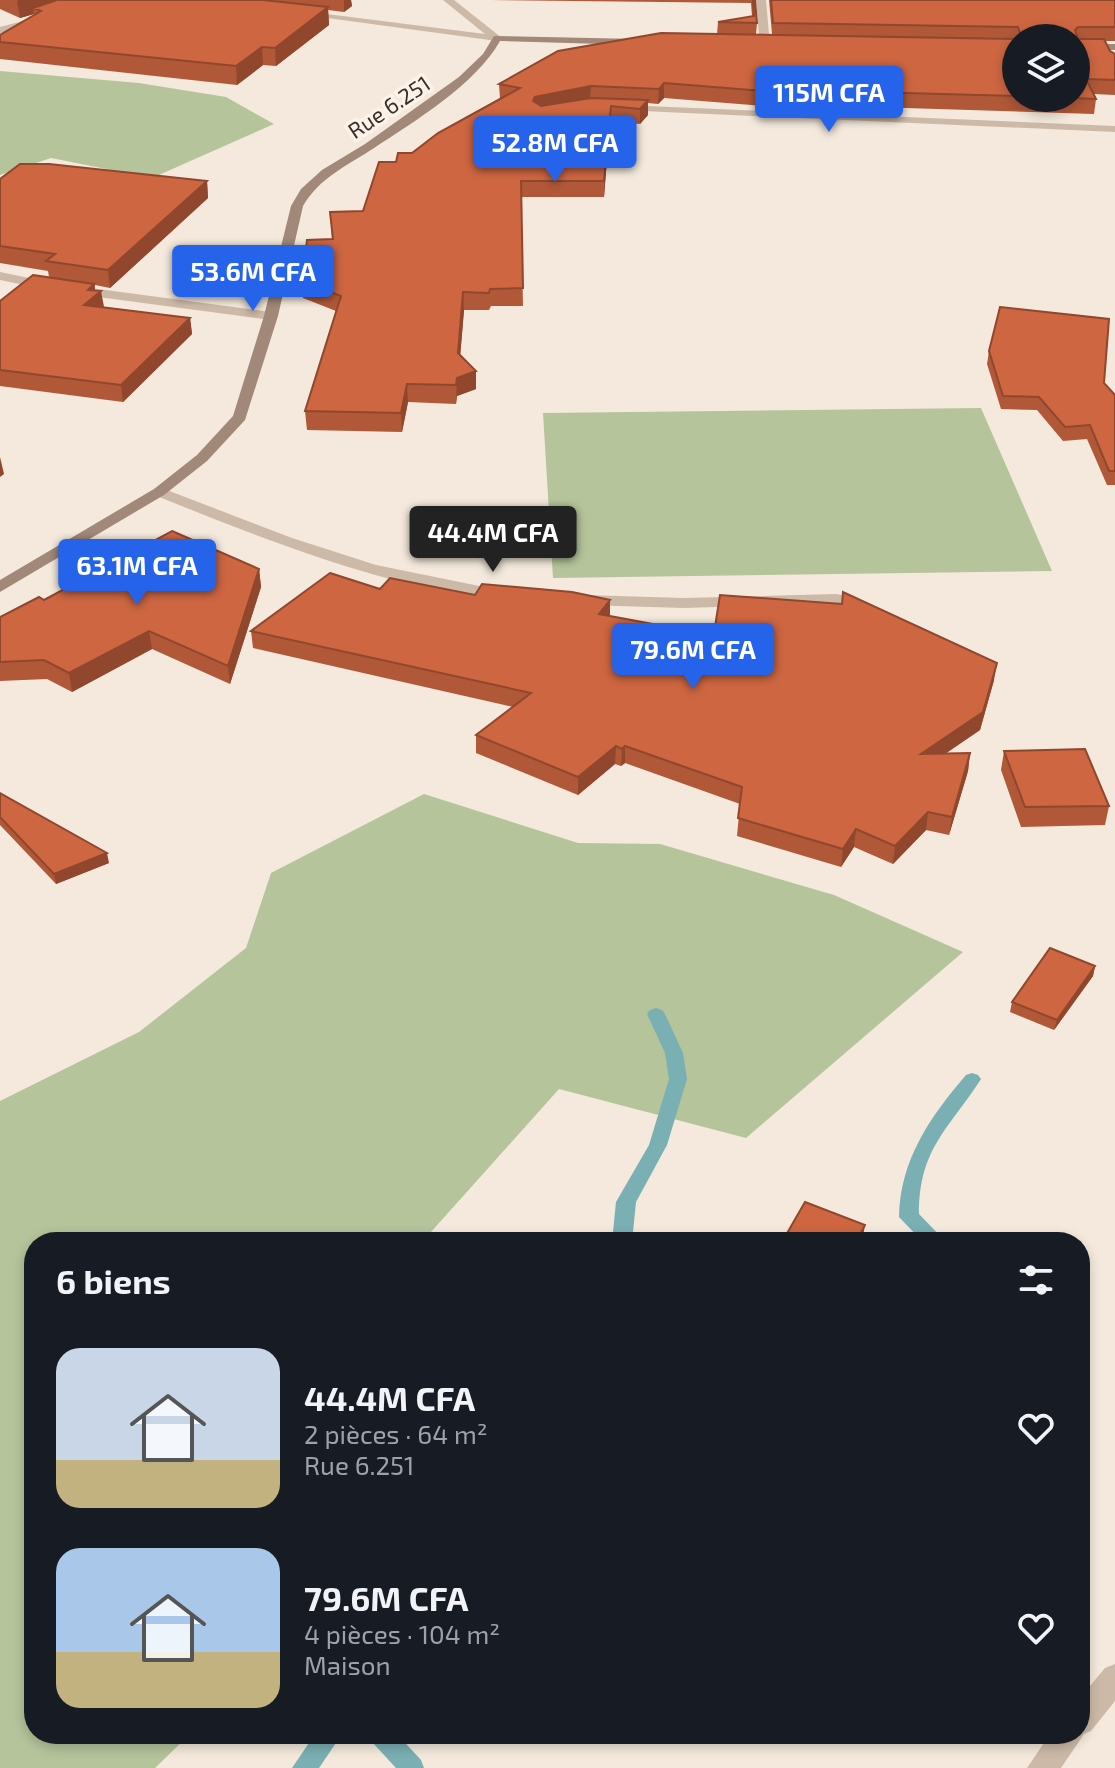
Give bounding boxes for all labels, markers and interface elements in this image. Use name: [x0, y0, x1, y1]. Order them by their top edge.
map controls: [1002, 24, 1090, 112]
button: layers: [1002, 24, 1090, 112]
pin: 115M CFA: [746, 66, 912, 134]
street label: Rue 6.251: [342, 69, 434, 143]
text: 115M CFA: [773, 76, 885, 107]
pin: 52.8M CFA: [463, 116, 647, 184]
text: 52.8M CFA: [492, 126, 618, 157]
pin: 53.6M CFA: [161, 245, 345, 313]
text: 53.6M CFA: [190, 255, 316, 286]
pin: 44.4M CFA: [401, 506, 585, 574]
text: 44.4M CFA: [428, 516, 558, 547]
pin: 63.1M CFA: [45, 539, 229, 607]
text: 63.1M CFA: [76, 549, 198, 580]
pin: 79.6M CFA: [601, 623, 785, 691]
text: 79.6M CFA: [630, 633, 756, 664]
icon: filters: [1014, 1258, 1058, 1302]
text: 6 biens: [56, 1260, 171, 1301]
text: 44.4M CFA: [304, 1377, 475, 1418]
icon: home: [120, 1380, 216, 1476]
icon: heart: [1014, 1406, 1058, 1450]
text: 2 pièces · 64 m²: [304, 1418, 488, 1449]
text: Rue 6.251: [304, 1449, 414, 1480]
text: 79.6M CFA: [304, 1577, 468, 1618]
icon: home: [120, 1580, 216, 1676]
icon: heart: [1014, 1606, 1058, 1650]
text: 4 pièces · 104 m²: [304, 1618, 500, 1649]
text: Maison: [304, 1649, 391, 1680]

